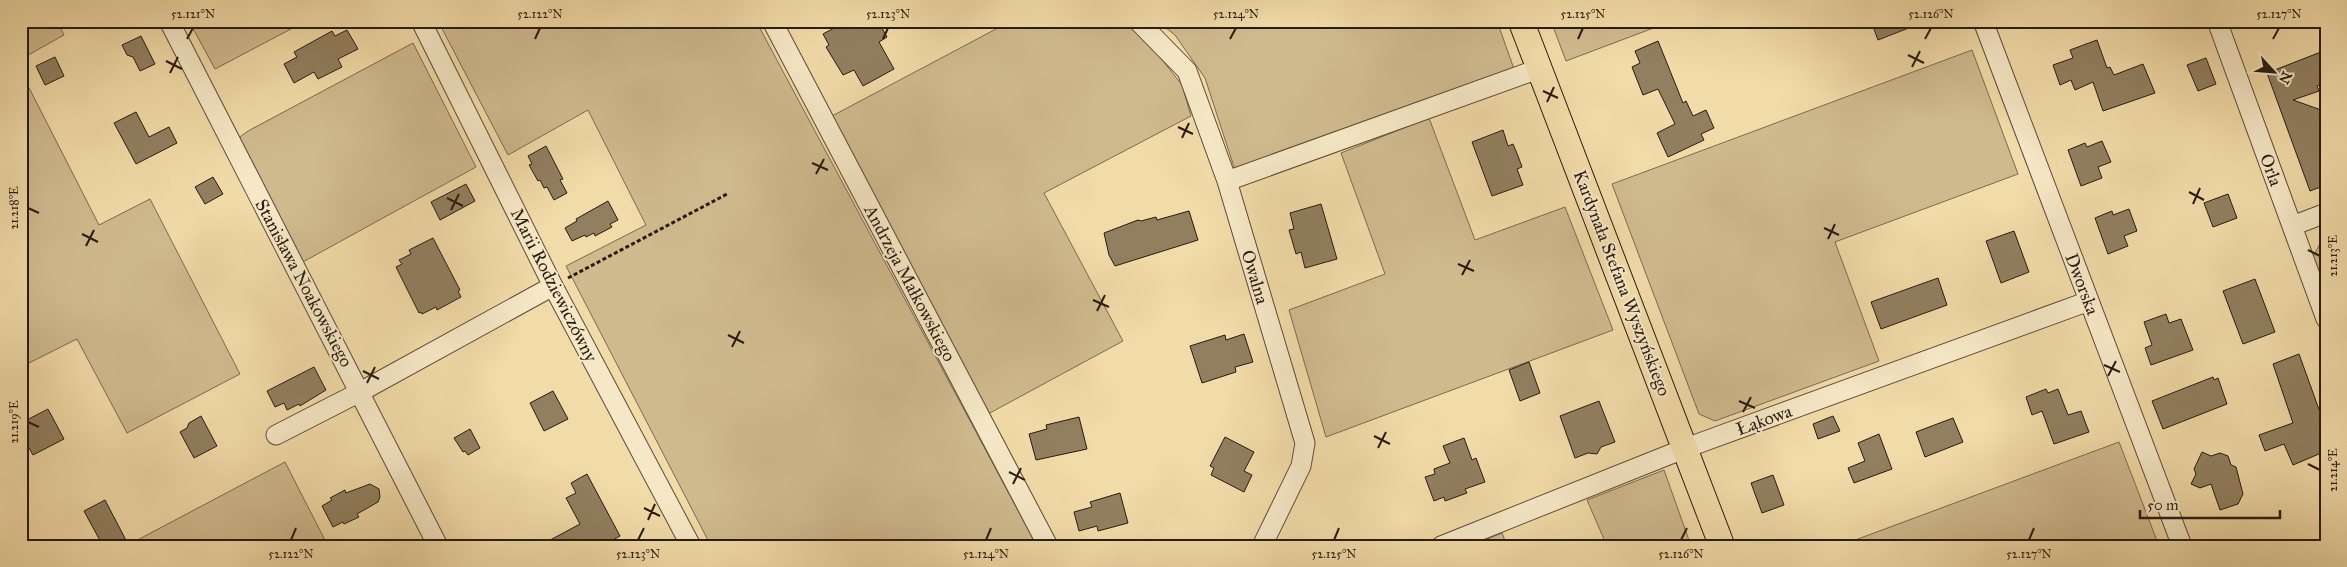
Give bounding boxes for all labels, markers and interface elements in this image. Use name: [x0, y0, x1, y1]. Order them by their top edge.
text: 52.121°N: [171, 7, 215, 21]
text: 52.122°N: [517, 7, 563, 21]
text: 52.123°N: [866, 7, 910, 21]
text: 52.124°N: [1213, 7, 1259, 21]
text: 52.125°N: [1561, 7, 1605, 21]
text: 52.126°N: [1908, 7, 1954, 21]
text: 52.127°N: [2256, 7, 2302, 21]
north arrow: [2250, 48, 2300, 98]
text: N: [2275, 68, 2295, 87]
street label: Orla: [2255, 151, 2287, 190]
street label: Kardynała Stefana Wyszyńskiego: [1568, 167, 1675, 399]
text: 21.218°E: [7, 186, 21, 230]
street label: Stanisława Noakowskiego: [250, 195, 358, 371]
street label: Andrzeja Małkowskiego: [858, 200, 961, 366]
street label: Marii Rodziewiczówny: [506, 205, 603, 366]
text: 21.213°E: [2326, 235, 2340, 277]
street label: Owalna: [1236, 247, 1274, 307]
street label: Dworska: [2060, 250, 2104, 318]
text: 21.219°E: [7, 400, 21, 444]
street label: Łąkowa: [1733, 400, 1795, 440]
text: 21.214°E: [2326, 448, 2340, 492]
scale bar: [2140, 487, 2280, 519]
text: 50 m: [2147, 496, 2179, 514]
text: 52.122°N: [268, 547, 314, 561]
text: 52.123°N: [616, 547, 660, 561]
text: 52.124°N: [963, 547, 1009, 561]
text: 52.125°N: [1312, 547, 1356, 561]
text: 52.126°N: [1658, 547, 1704, 561]
text: 52.127°N: [2006, 547, 2052, 561]

